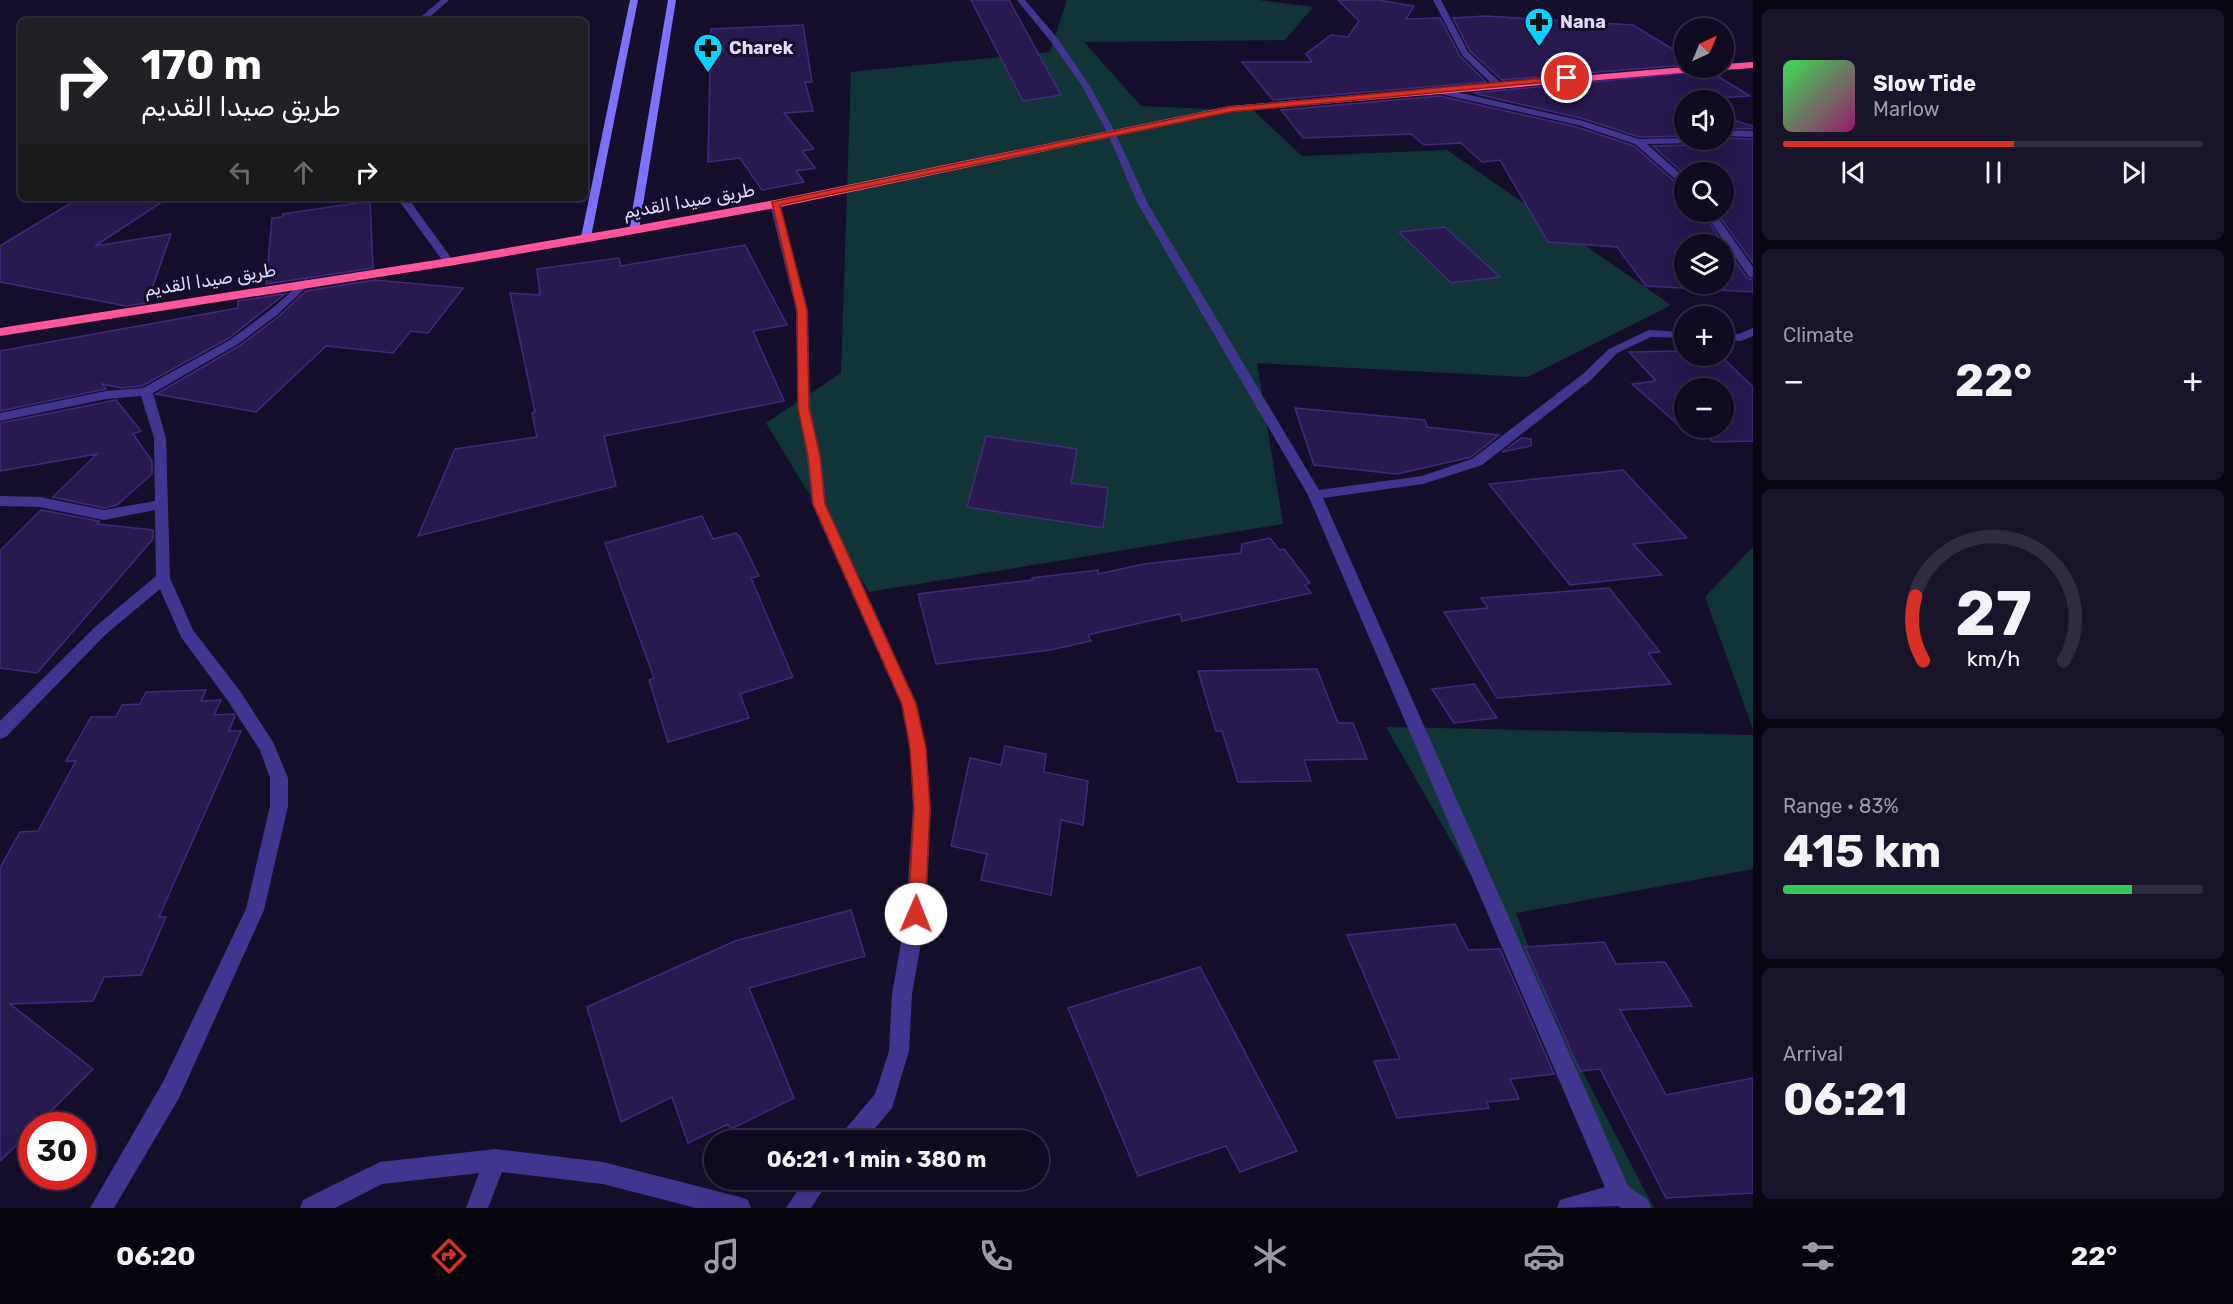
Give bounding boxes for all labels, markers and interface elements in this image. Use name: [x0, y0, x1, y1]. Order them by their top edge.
pharmacy icon: Nana: [1523, 6, 1555, 48]
place label: Nana: [1560, 11, 1606, 33]
north arrow: [1674, 18, 1734, 78]
map controls: [1674, 18, 1734, 438]
pharmacy icon: Charek: [692, 32, 724, 74]
place label: Charek: [729, 37, 794, 59]
text: 170 m: [141, 40, 262, 90]
icon: right: [42, 42, 120, 120]
pin: [1541, 52, 1592, 103]
icon: arrive: [1550, 61, 1583, 94]
text: Slow Tide: [1873, 70, 1976, 97]
button: sound: [1674, 90, 1734, 150]
text: طريق صيدا القديم: [141, 91, 341, 123]
text: Marlow: [1873, 97, 1940, 121]
icon: left: [224, 156, 257, 189]
icon: ahead: [287, 156, 320, 189]
icon: right: [350, 156, 383, 189]
icon: previous: [1837, 156, 1870, 189]
icon: pause: [1977, 156, 2010, 189]
icon: next: [2117, 156, 2150, 189]
button: search: [1674, 162, 1734, 222]
street label: طريق صيدا القديم: [622, 179, 757, 224]
button: layers: [1674, 234, 1734, 294]
street label: طريق صيدا القديم: [142, 259, 278, 302]
button: +: [1674, 306, 1734, 366]
text: Climate: [1783, 323, 1854, 347]
text: 22°: [1955, 354, 2032, 407]
text: −: [1783, 361, 1804, 400]
text: +: [2182, 361, 2203, 400]
button: −: [1674, 378, 1734, 438]
text: 27: [1955, 577, 2031, 651]
text: km/h: [1966, 646, 2020, 671]
text: Range · 83%: [1783, 794, 1899, 818]
text: 415 km: [1783, 825, 1941, 878]
position arrow: [884, 882, 948, 946]
text: Arrival: [1783, 1042, 1843, 1066]
text: 06:21: [1783, 1073, 1908, 1126]
speed limit sign: 30: [18, 1112, 96, 1190]
text: 06:21 · 1 min · 380 m: [767, 1146, 986, 1173]
icon: directions: [428, 1235, 470, 1277]
icon: music: [701, 1235, 743, 1277]
icon: phone: [975, 1235, 1017, 1277]
icon: climate: [1249, 1235, 1291, 1277]
icon: car: [1523, 1235, 1565, 1277]
icon: filters: [1797, 1235, 1839, 1277]
text: 06:20: [116, 1240, 196, 1272]
text: 22°: [2071, 1240, 2117, 1272]

